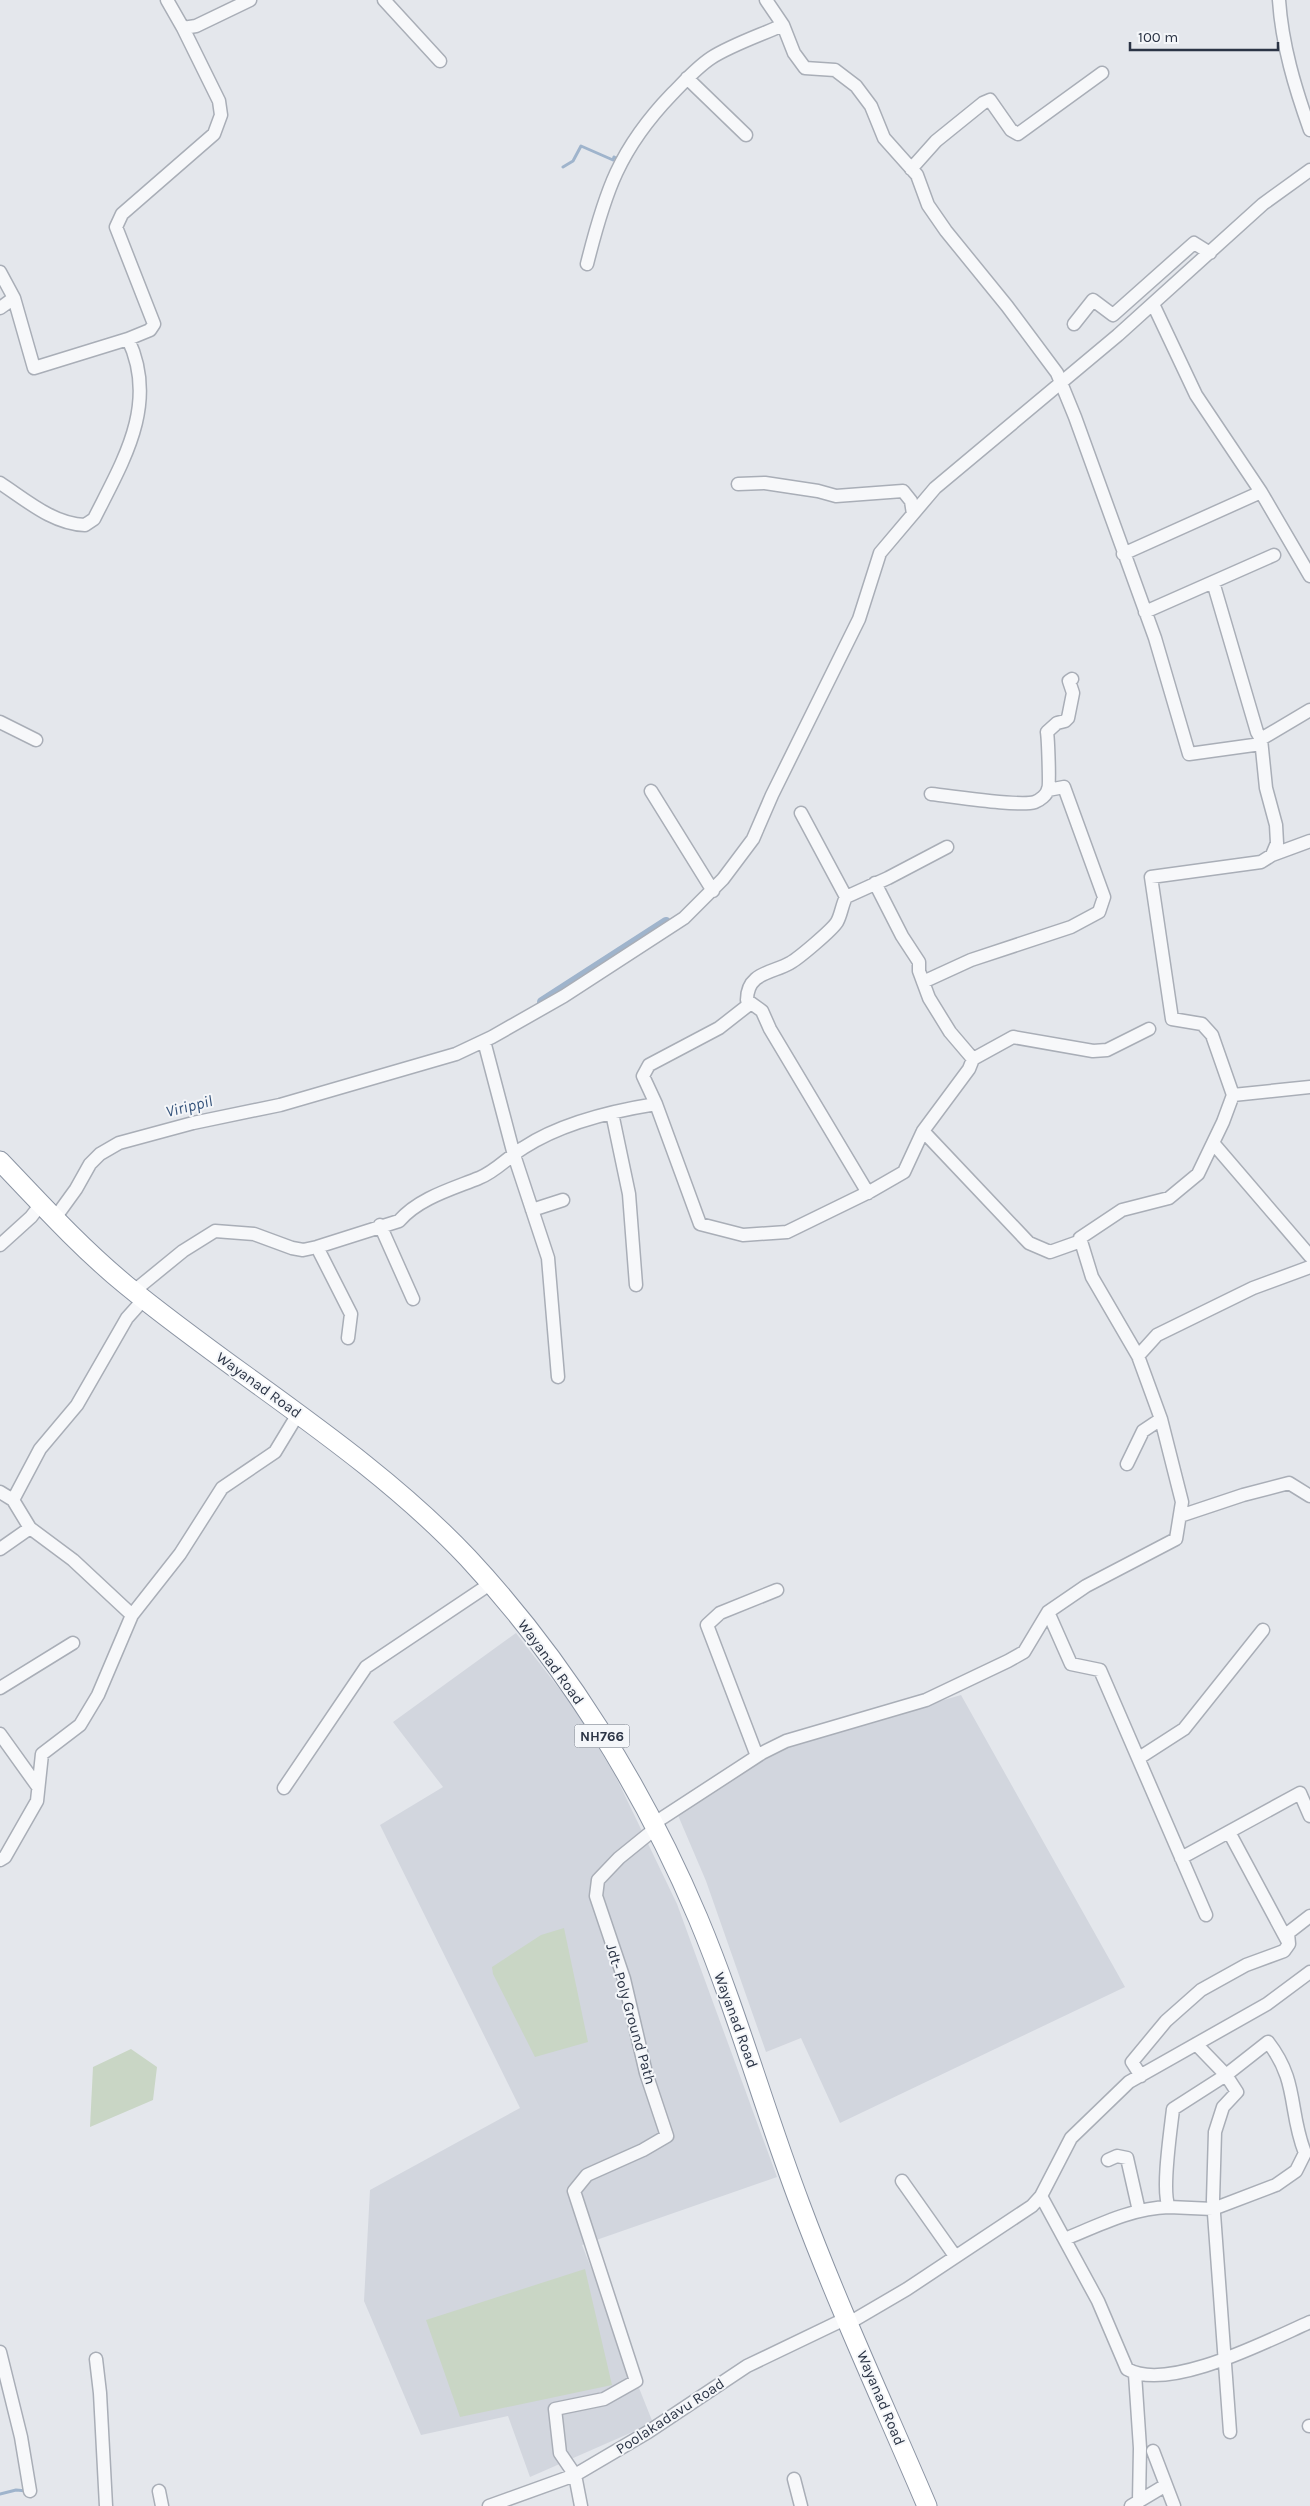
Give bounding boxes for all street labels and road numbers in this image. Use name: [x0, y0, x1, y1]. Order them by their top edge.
street label: Wayanad Road: [213, 1348, 305, 1422]
street label: Wayanad Road: [514, 1616, 588, 1708]
road number: NH766: [574, 1724, 630, 1748]
street label: Jdt- Poly Ground Path: [602, 1941, 660, 2087]
street label: Wayanad Road: [710, 1970, 762, 2070]
street label: Wayanad Road: [853, 2348, 909, 2448]
street label: Poolakadavu Road: [612, 2374, 728, 2458]

